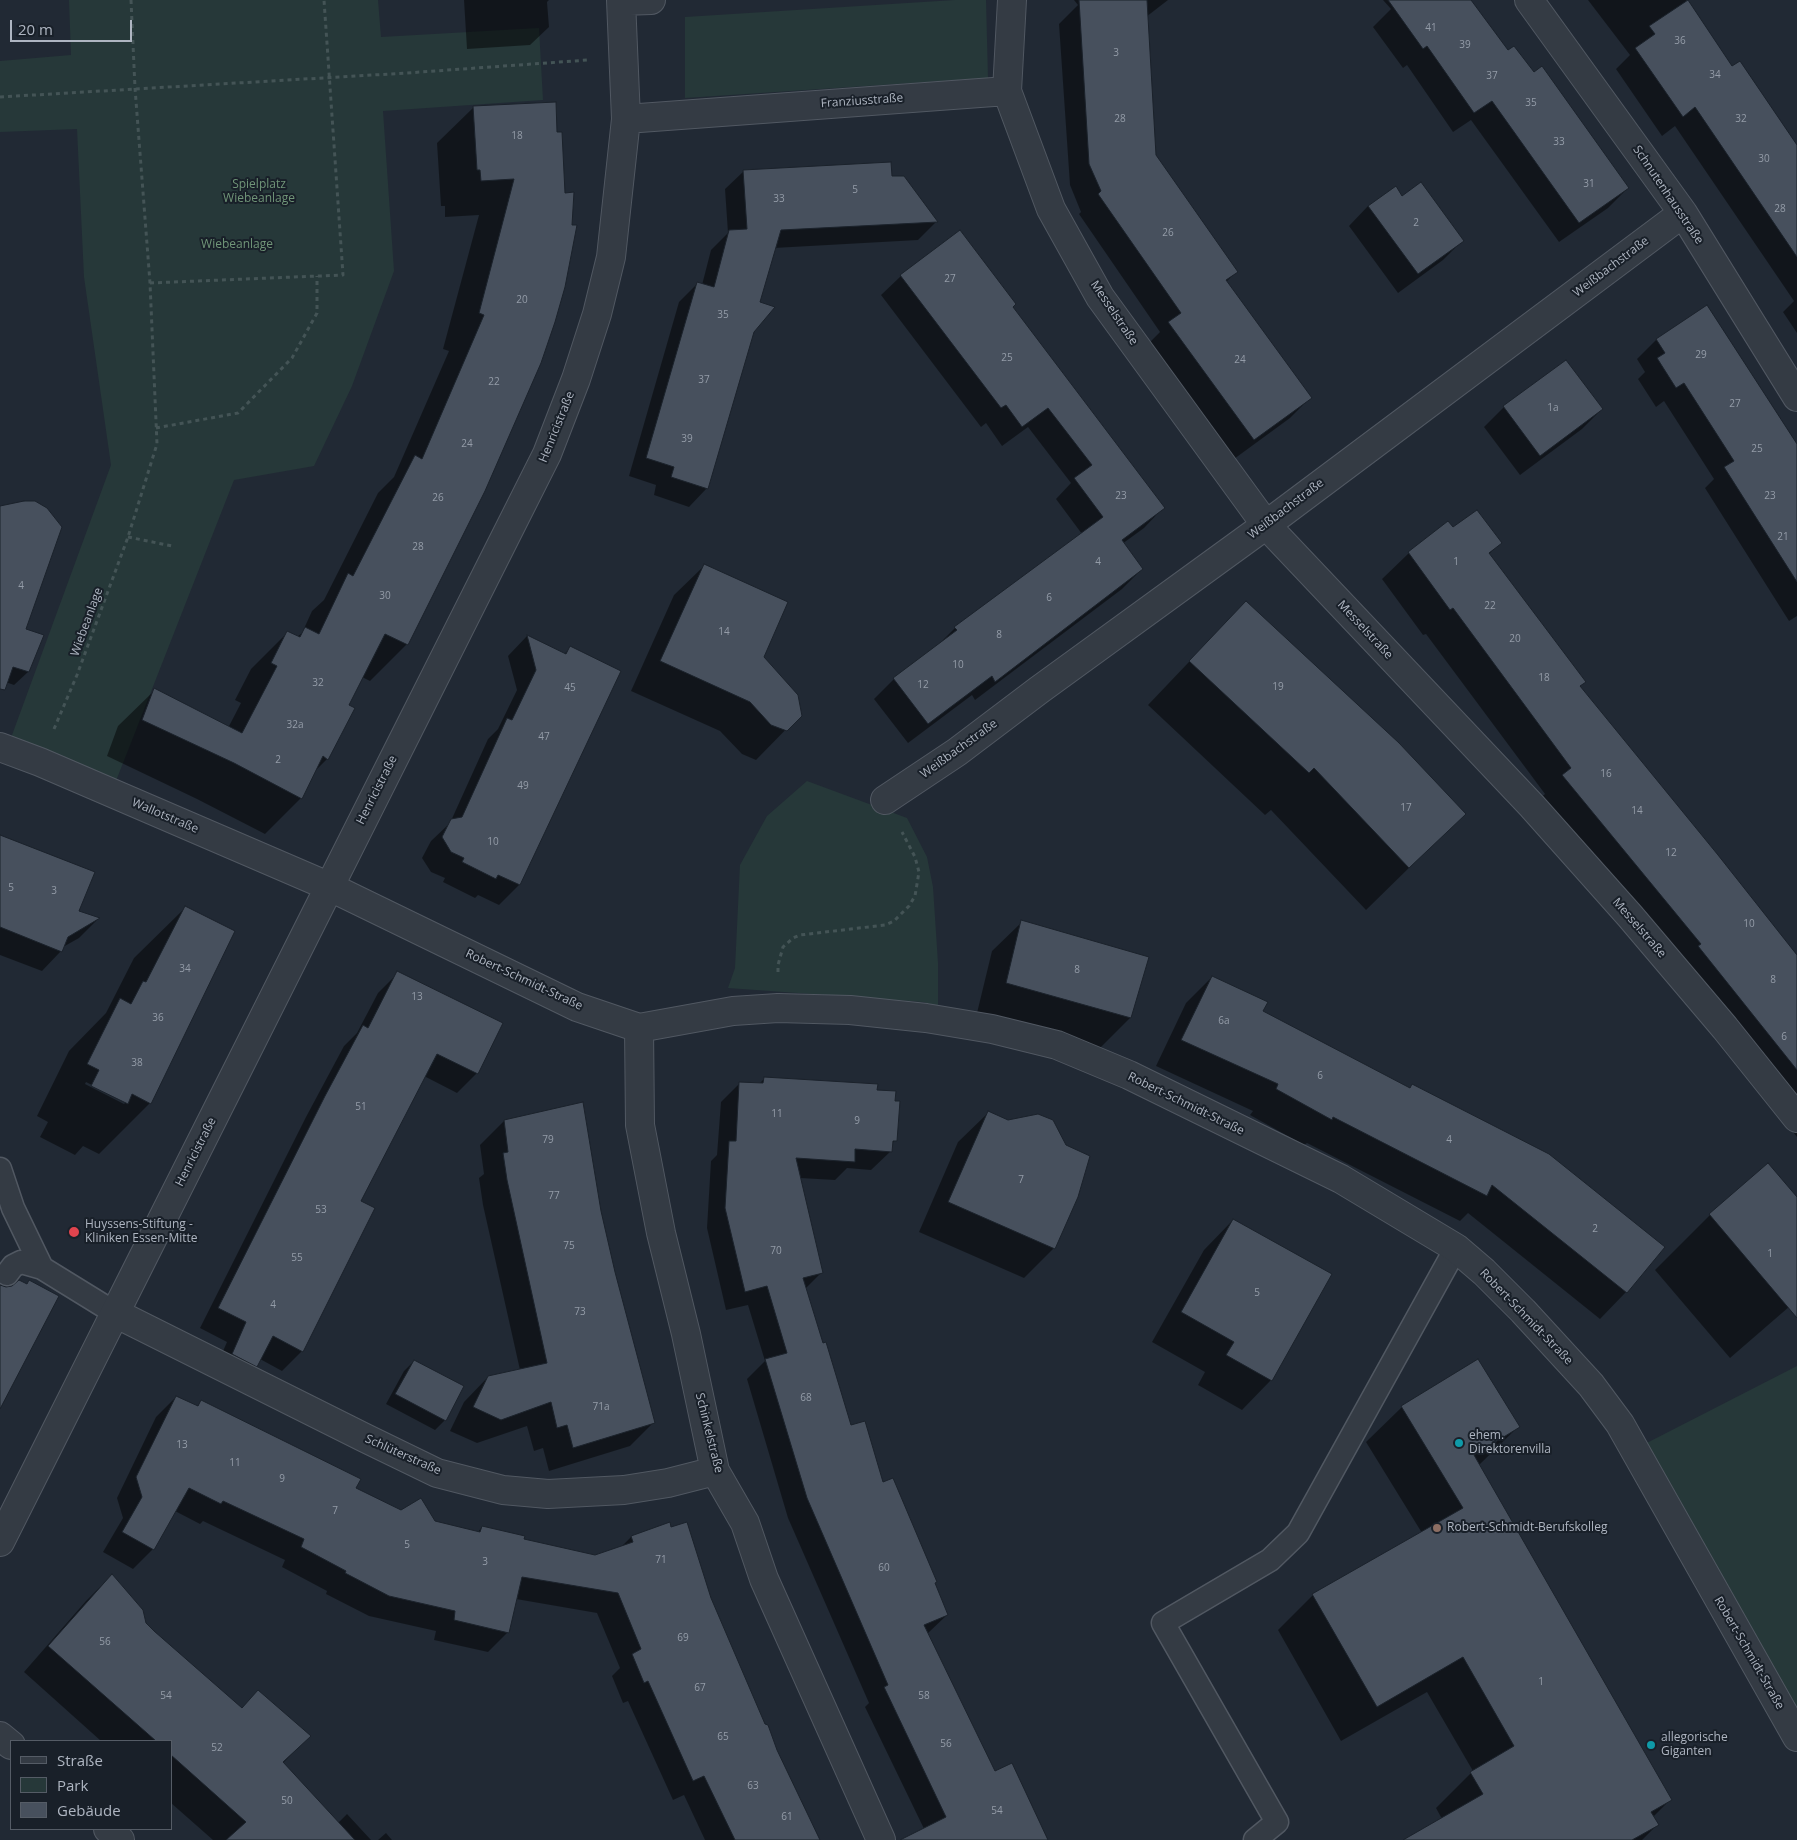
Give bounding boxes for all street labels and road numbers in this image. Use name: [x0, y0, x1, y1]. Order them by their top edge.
street label: Franziusstraße: [820, 91, 904, 111]
street label: Schnutenhausstraße: [1630, 143, 1706, 247]
street label: Weißbachstraße: [1570, 234, 1652, 300]
street label: Messelstraße: [1087, 278, 1141, 348]
street label: Henricistraße: [536, 389, 578, 465]
street label: Weißbachstraße: [1245, 476, 1327, 542]
street label: Wiebeanlage: [68, 586, 106, 658]
street label: Messelstraße: [1334, 598, 1396, 662]
street label: Weißbachstraße: [918, 716, 1000, 782]
street label: Henricistraße: [353, 753, 401, 827]
street label: Wallotstraße: [129, 795, 201, 837]
street label: Messelstraße: [1609, 895, 1669, 961]
street label: Robert-Schmidt-Straße: [463, 946, 585, 1014]
street label: Robert-Schmidt-Straße: [1125, 1070, 1247, 1138]
street label: Henricistraße: [172, 1115, 220, 1189]
street label: Robert-Schmidt-Straße: [1476, 1266, 1576, 1368]
street label: Schinkelstraße: [692, 1392, 726, 1474]
street label: Schlüterstraße: [363, 1432, 443, 1478]
street label: Robert-Schmidt-Straße: [1711, 1594, 1787, 1712]

